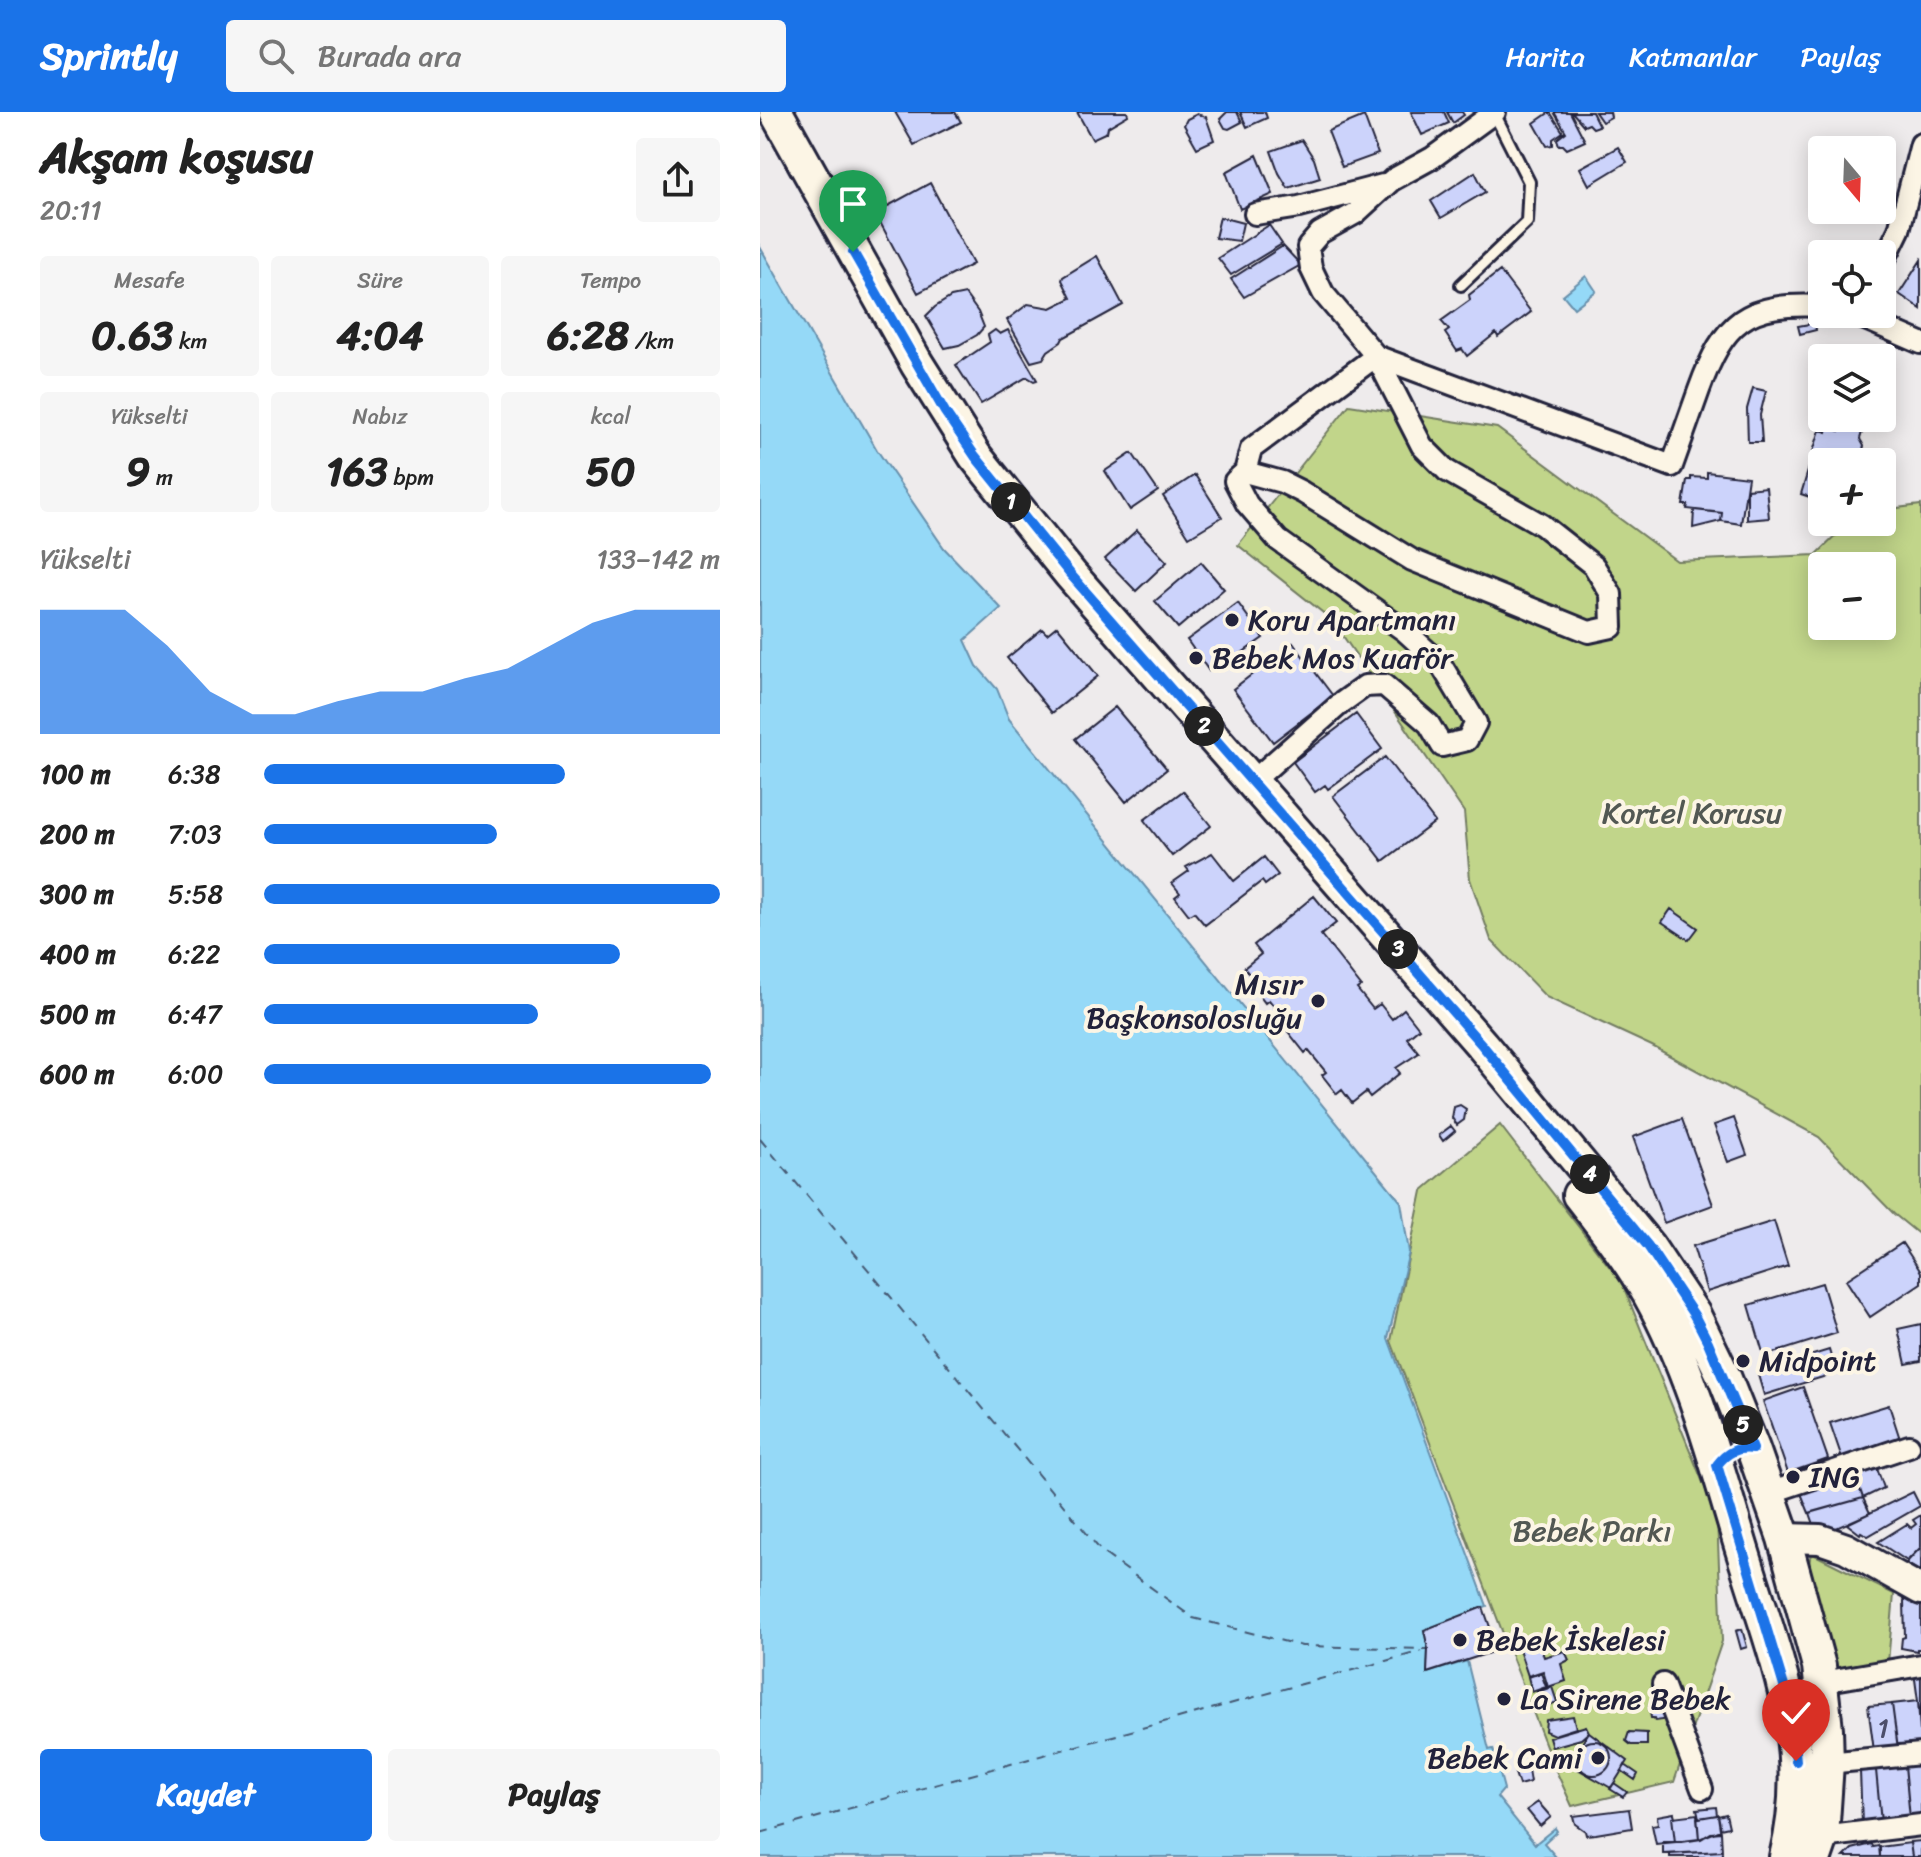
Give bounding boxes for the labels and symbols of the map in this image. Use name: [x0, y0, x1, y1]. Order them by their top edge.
north arrow: [1808, 136, 1896, 224]
pin: [819, 170, 887, 252]
pin: 1: [991, 482, 1031, 522]
place label: Koru Apartmanı: [1248, 593, 1456, 647]
marker: Koru Apartmanı: [1223, 611, 1241, 629]
place label: Bebek Mos Kuaför: [1212, 631, 1454, 685]
marker: Bebek Mos Kuaför: [1187, 649, 1205, 667]
pin: 2: [1184, 706, 1224, 746]
park label: Kortel Korusu: [1602, 786, 1782, 840]
pin: 3: [1378, 929, 1418, 969]
place label: Mısır Başkonsolosluğu: [1086, 957, 1304, 1045]
marker: Mısır Başkonsolosluğu: [1309, 992, 1327, 1010]
pin: 4: [1570, 1154, 1610, 1194]
place label: Midpoint: [1759, 1334, 1876, 1388]
marker: Midpoint: [1734, 1352, 1752, 1370]
pin: 5: [1723, 1405, 1763, 1445]
place label: ING: [1808, 1450, 1860, 1504]
marker: ING: [1784, 1468, 1802, 1486]
park label: Bebek Parkı: [1512, 1504, 1672, 1558]
place label: Bebek İskelesi: [1476, 1613, 1667, 1667]
marker: Bebek İskelesi: [1451, 1631, 1469, 1649]
place label: La Sirene Bebek: [1520, 1672, 1732, 1726]
pin: [1762, 1679, 1830, 1761]
marker: La Sirene Bebek: [1495, 1690, 1513, 1708]
house number: 1: [1877, 1705, 1889, 1751]
place label: Bebek Cami: [1427, 1731, 1584, 1785]
marker: Bebek Cami: [1589, 1749, 1607, 1767]

